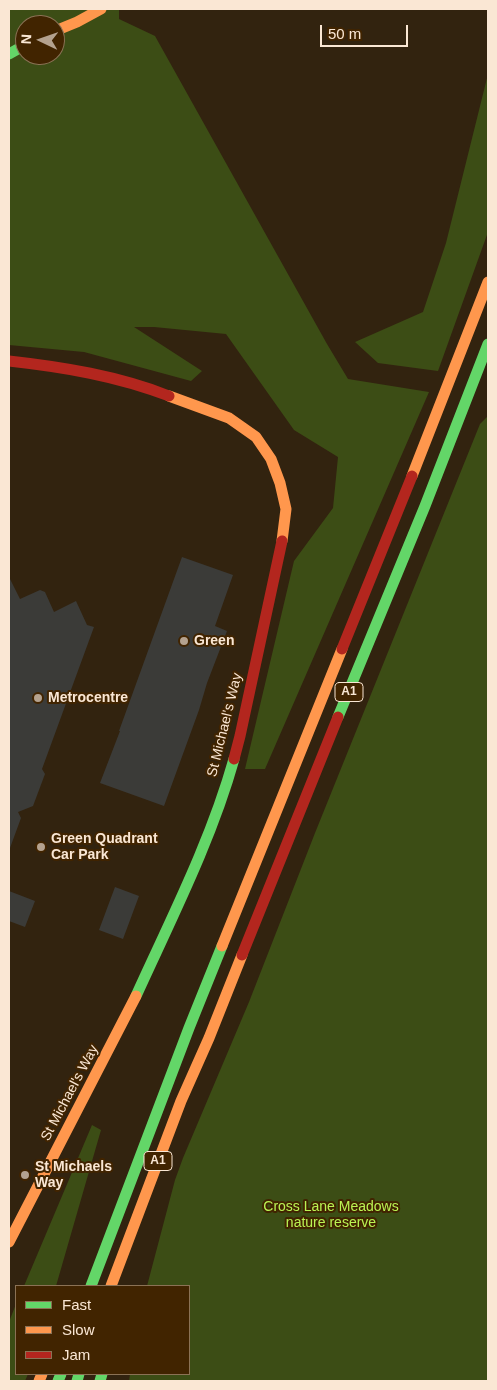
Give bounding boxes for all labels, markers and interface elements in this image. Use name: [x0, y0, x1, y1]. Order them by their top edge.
north arrow: [15, 15, 65, 65]
scale bar: [322, 15, 410, 47]
text: 50 m: [328, 25, 361, 42]
text: N: [18, 34, 34, 45]
place label: Green: [194, 633, 234, 649]
marker: Green: [178, 635, 190, 647]
street label: St Michael's Way: [204, 671, 246, 779]
road number: A1: [335, 682, 363, 702]
place label: Metrocentre: [48, 690, 128, 706]
marker: Metrocentre: [32, 692, 44, 704]
place label: Green Quadrant Car Park: [51, 831, 158, 864]
marker: Green Quadrant Car Park: [35, 841, 47, 853]
street label: St Michael's Way: [38, 1042, 102, 1144]
road number: A1: [144, 1152, 172, 1170]
place label: St Michaels Way: [35, 1159, 112, 1192]
marker: St Michaels Way: [19, 1169, 31, 1181]
park label: Cross Lane Meadows nature reserve: [263, 1199, 399, 1232]
legend: [15, 1285, 190, 1375]
text: Fast: [62, 1296, 91, 1313]
text: Slow: [62, 1321, 95, 1338]
text: Jam: [62, 1346, 90, 1363]

